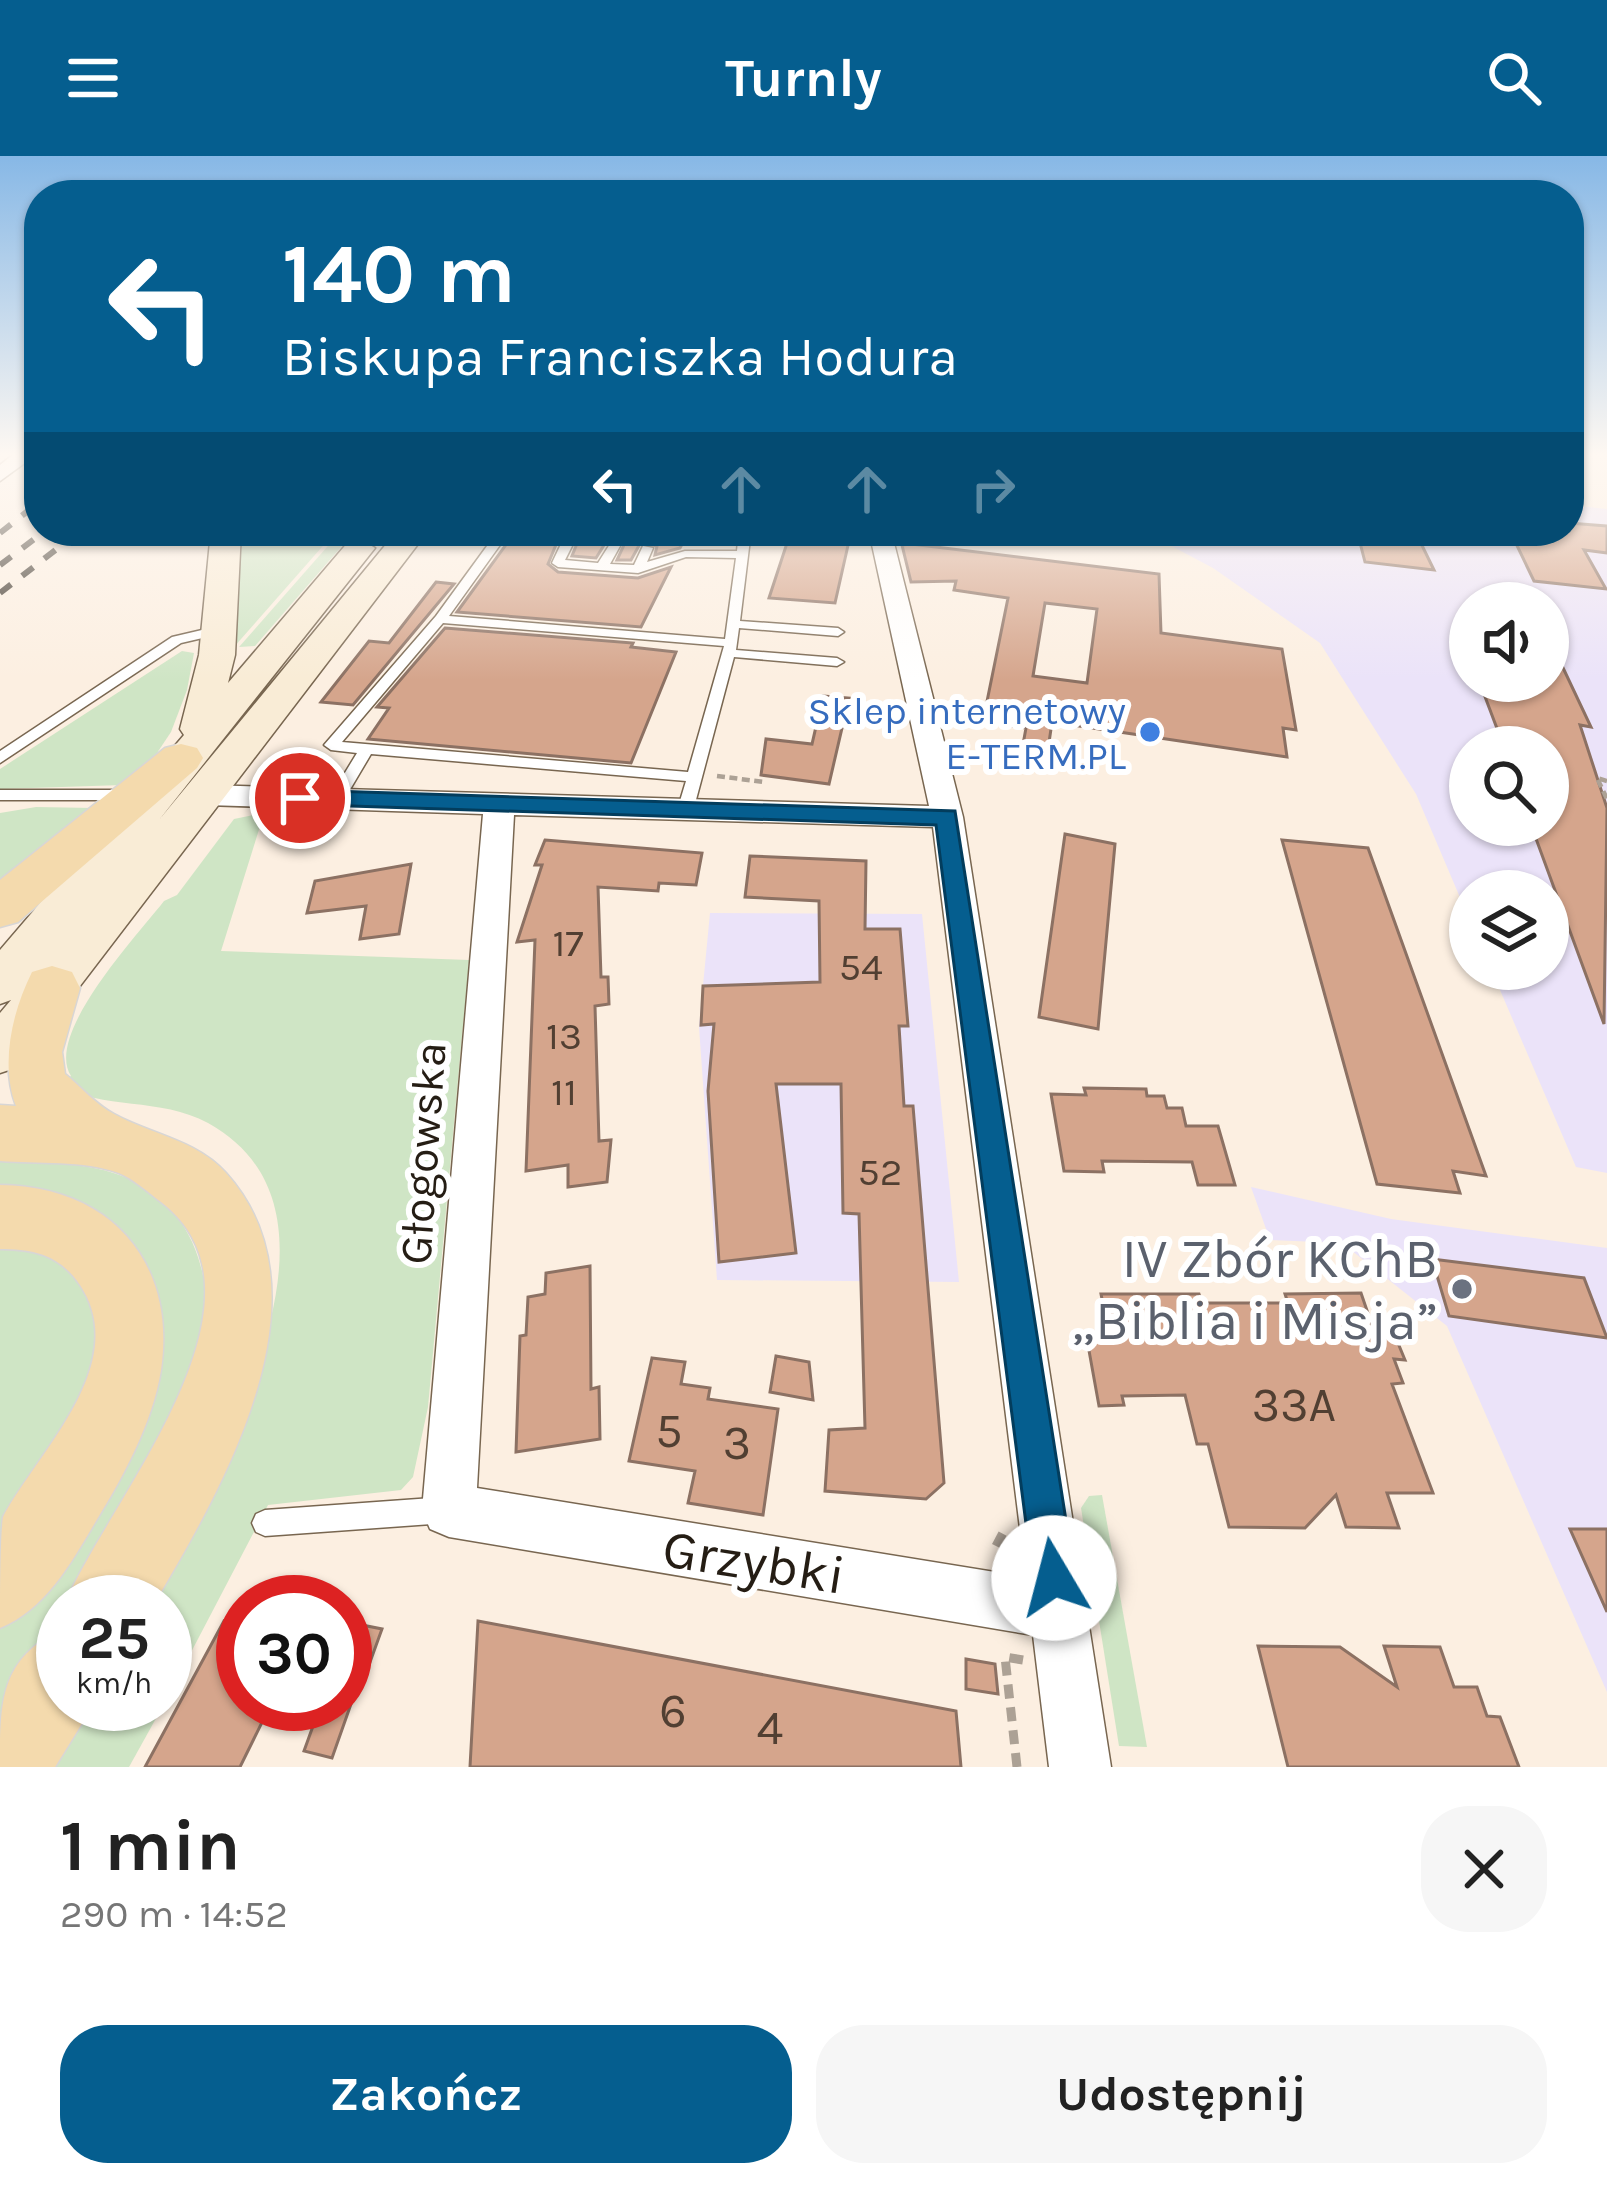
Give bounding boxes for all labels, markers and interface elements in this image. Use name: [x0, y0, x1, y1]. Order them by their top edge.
icon: menu: [60, 45, 126, 111]
icon: search: [1481, 45, 1547, 111]
text: Turnly: [725, 46, 882, 110]
text: 140 m: [282, 225, 516, 323]
icon: left: [84, 228, 240, 384]
text: Biskupa Franciszka Hodura: [282, 325, 958, 389]
icon: left: [582, 456, 648, 522]
icon: ahead: [708, 456, 774, 522]
icon: ahead: [834, 456, 900, 522]
icon: right: [960, 456, 1026, 522]
map controls: [1449, 582, 1569, 990]
button: sound: [1449, 582, 1569, 702]
place label: Sklep internetowy E-TERM.PL: [808, 688, 1126, 779]
marker: Sklep internetowy E-TERM.PL: [1137, 719, 1163, 745]
button: search: [1449, 726, 1569, 846]
pin: [249, 747, 351, 849]
icon: arrive: [267, 765, 333, 831]
button: layers: [1449, 870, 1569, 990]
house number: 17: [552, 920, 584, 966]
house number: 54: [839, 944, 883, 990]
house number: 13: [546, 1013, 582, 1059]
street label: Głogowska: [389, 1040, 458, 1266]
house number: 11: [551, 1069, 577, 1115]
house number: 52: [858, 1149, 902, 1195]
place label: IV Zbór KChB „Biblia i Misja”: [1072, 1227, 1438, 1353]
marker: IV Zbór KChB „Biblia i Misja”: [1449, 1276, 1475, 1302]
house number: 33A: [1252, 1377, 1336, 1433]
house number: 5: [655, 1403, 683, 1459]
house number: 3: [723, 1415, 751, 1471]
position arrow: [991, 1515, 1117, 1641]
street label: Grzybki: [658, 1516, 850, 1608]
speed limit sign: 30: [216, 1575, 372, 1731]
text: 25: [78, 1603, 150, 1673]
text: km/h: [76, 1665, 152, 1701]
house number: 6: [659, 1683, 687, 1739]
house number: 4: [757, 1700, 783, 1756]
text: 1 min: [60, 1804, 241, 1888]
button: close: [1421, 1806, 1547, 1932]
text: 290 m · 14:52: [60, 1891, 288, 1937]
button: Zakończ: [60, 2025, 792, 2163]
button: Udostępnij: [816, 2025, 1547, 2163]

